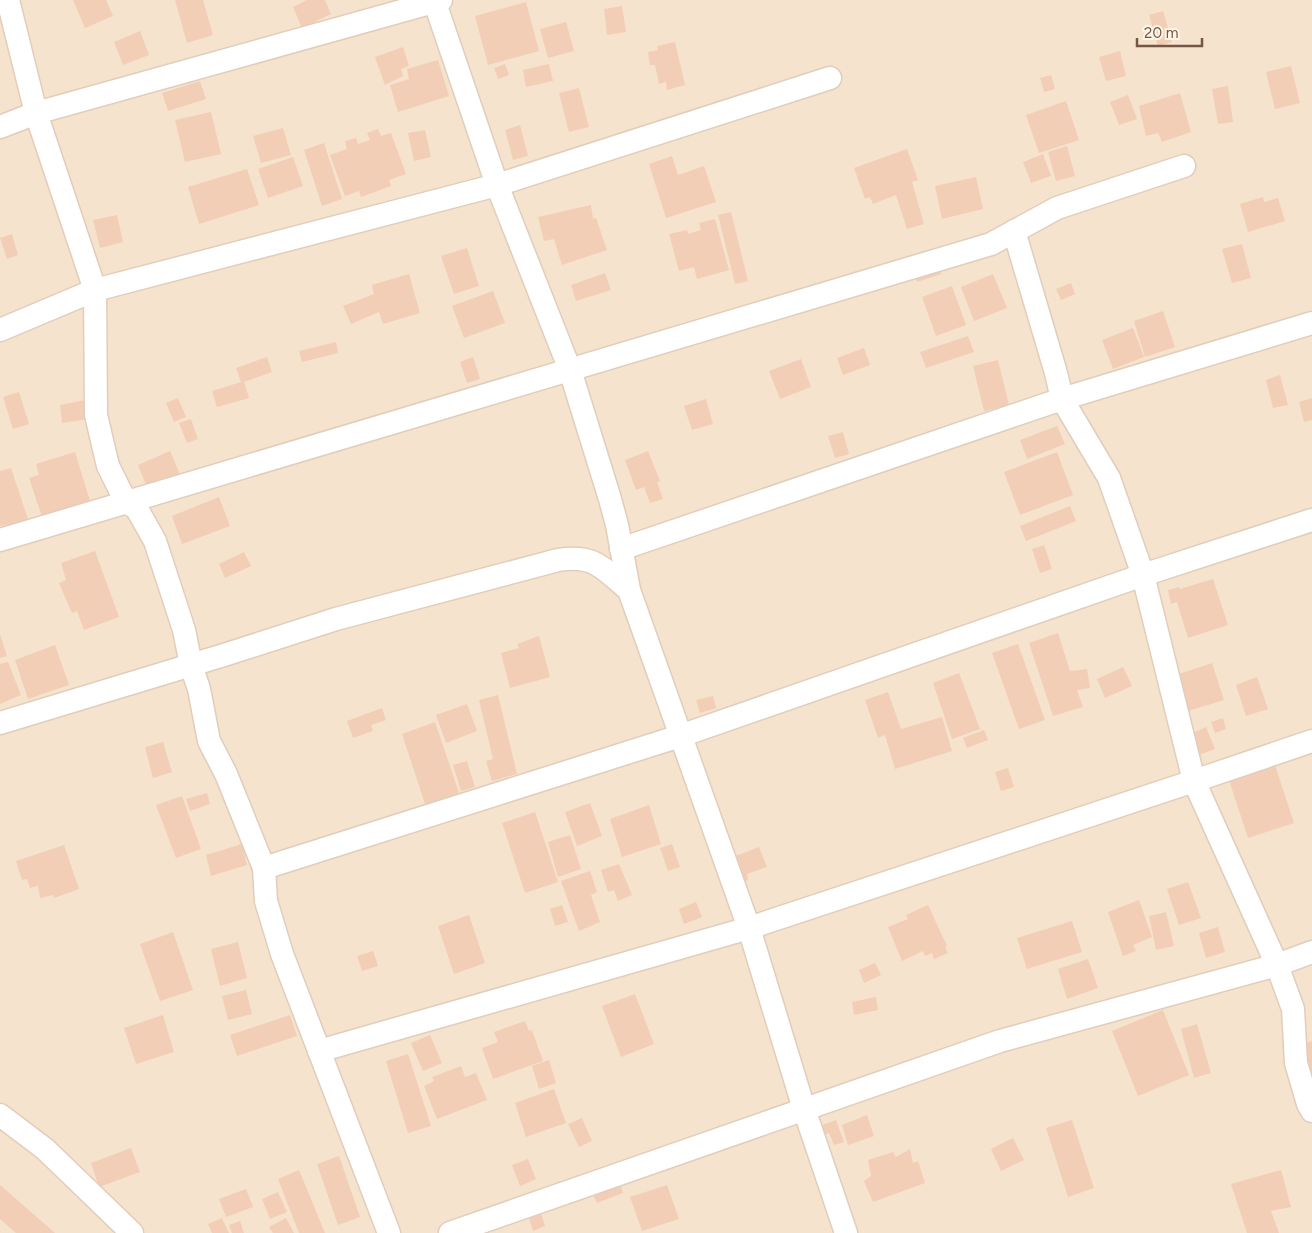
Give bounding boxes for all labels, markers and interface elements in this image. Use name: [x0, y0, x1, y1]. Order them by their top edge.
scale bar: [1137, 15, 1202, 47]
text: 20 m: [1144, 24, 1178, 42]

